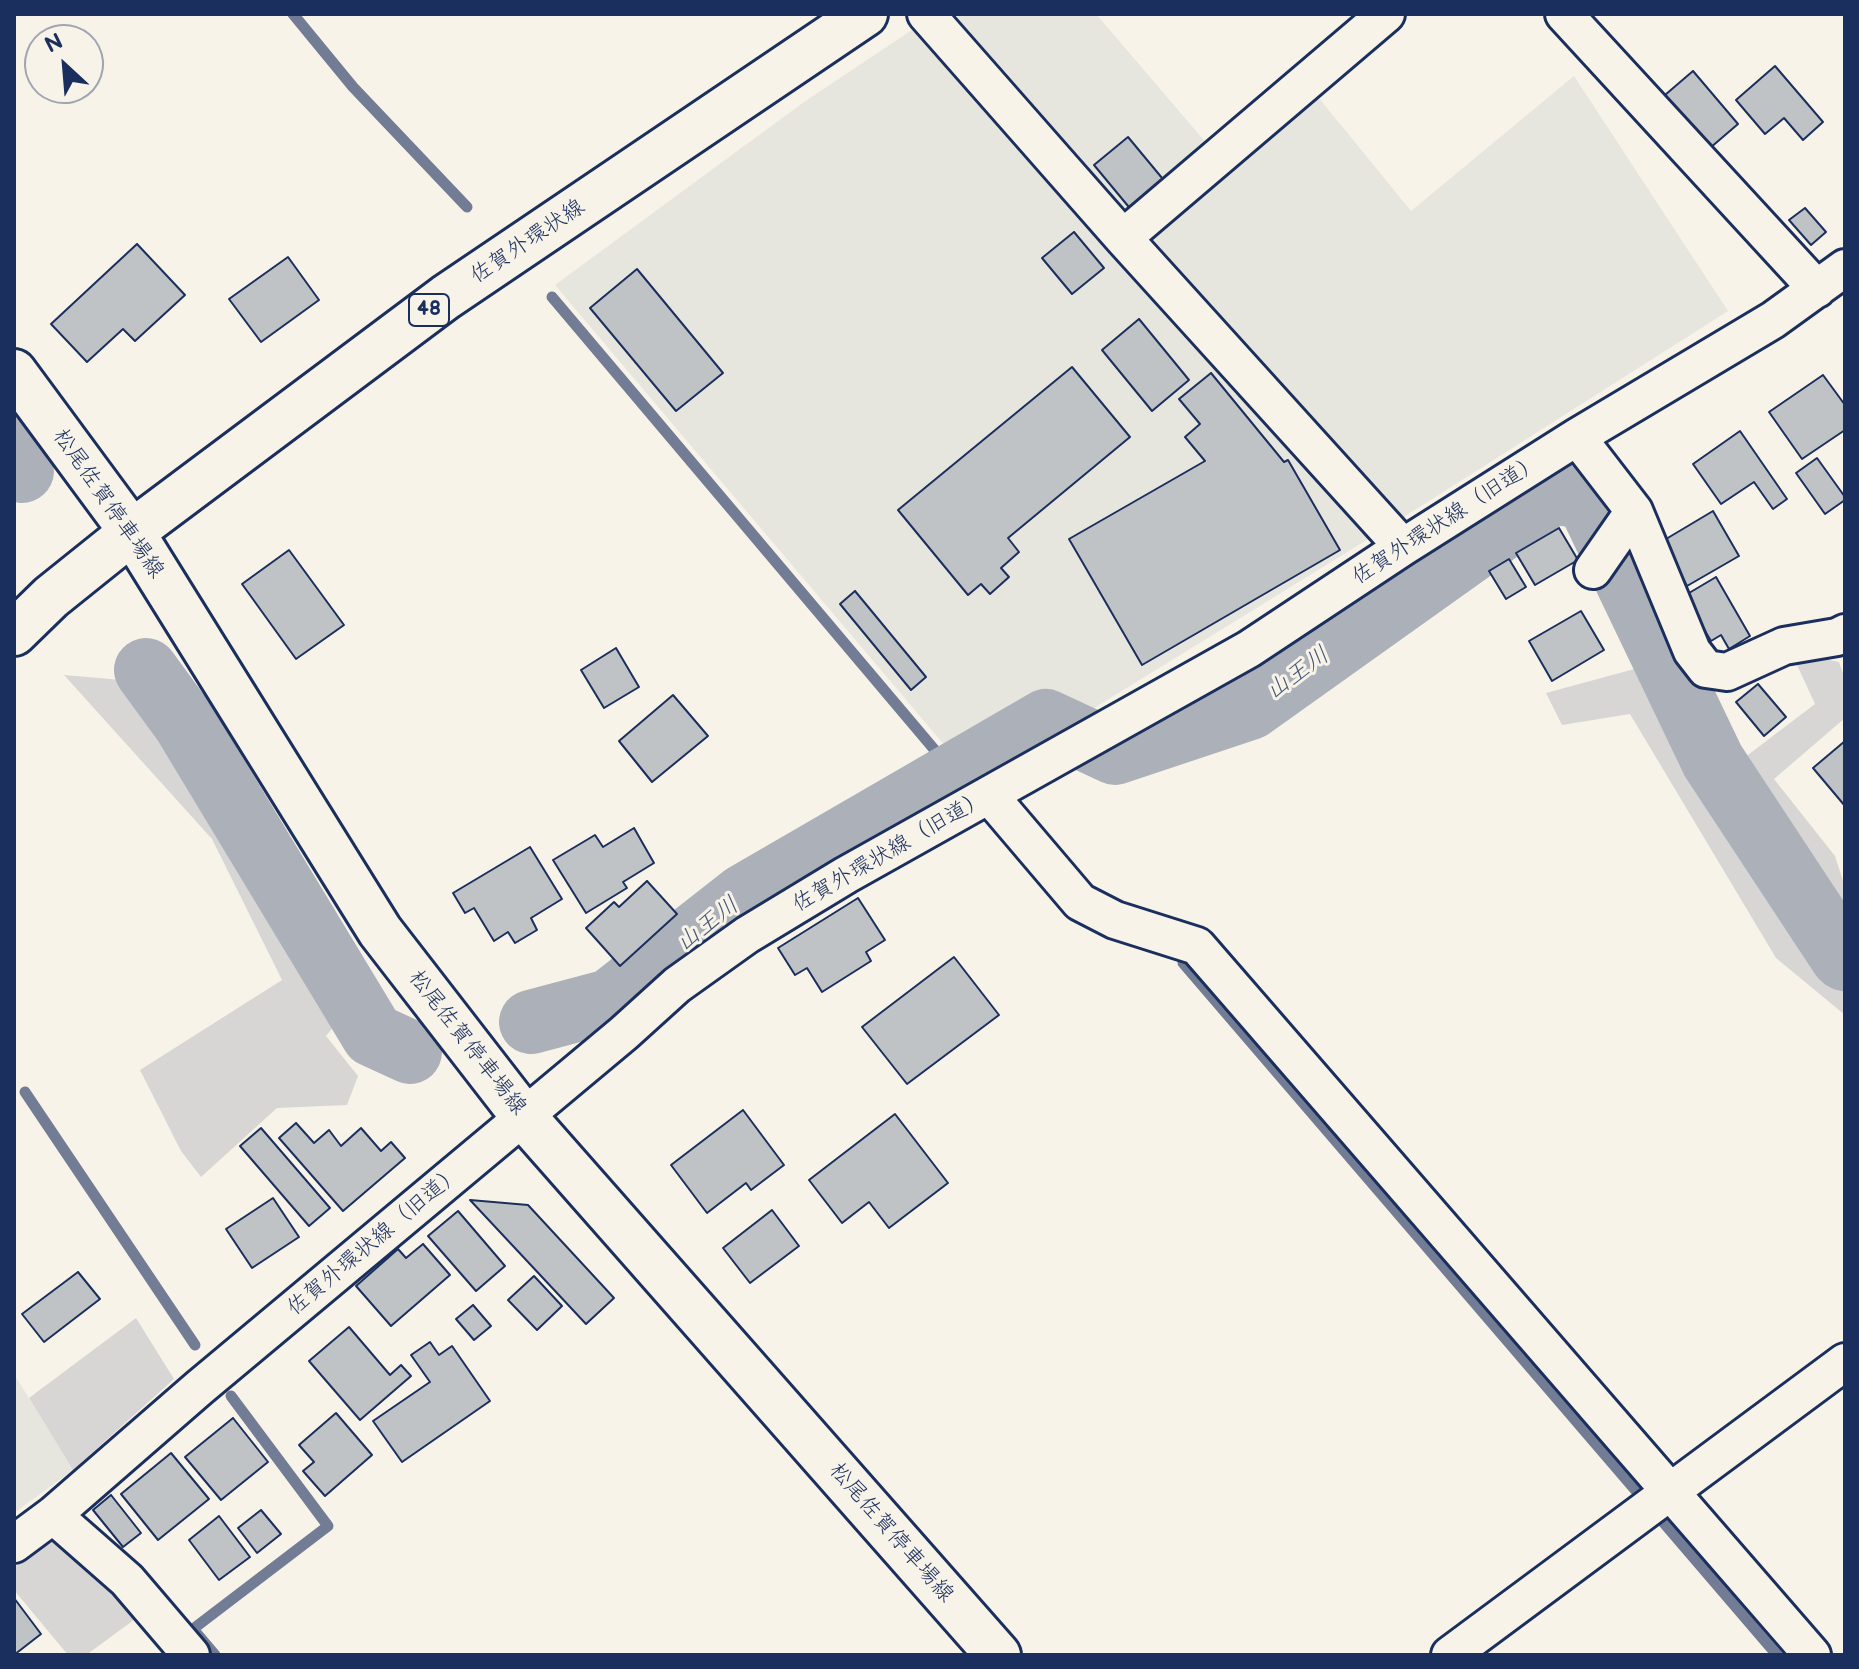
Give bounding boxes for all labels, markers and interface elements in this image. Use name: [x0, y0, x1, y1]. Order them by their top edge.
north arrow: [24, 24, 104, 104]
text: N: [41, 28, 67, 60]
street label: 佐賀外環状線: [466, 194, 590, 290]
road number: 48: [409, 294, 449, 326]
street label: 松尾佐賀停車場線: [47, 424, 169, 584]
street label: 佐賀外環状線（旧道）: [1348, 449, 1546, 591]
water label: 山王川: [1260, 641, 1336, 707]
street label: 佐賀外環状線（旧道）: [788, 786, 992, 918]
water label: 山王川: [671, 891, 745, 959]
street label: 松尾佐賀停車場線: [402, 966, 532, 1120]
street label: 佐賀外環状線（旧道）: [282, 1160, 468, 1322]
street label: 松尾佐賀停車場線: [823, 1458, 959, 1608]

